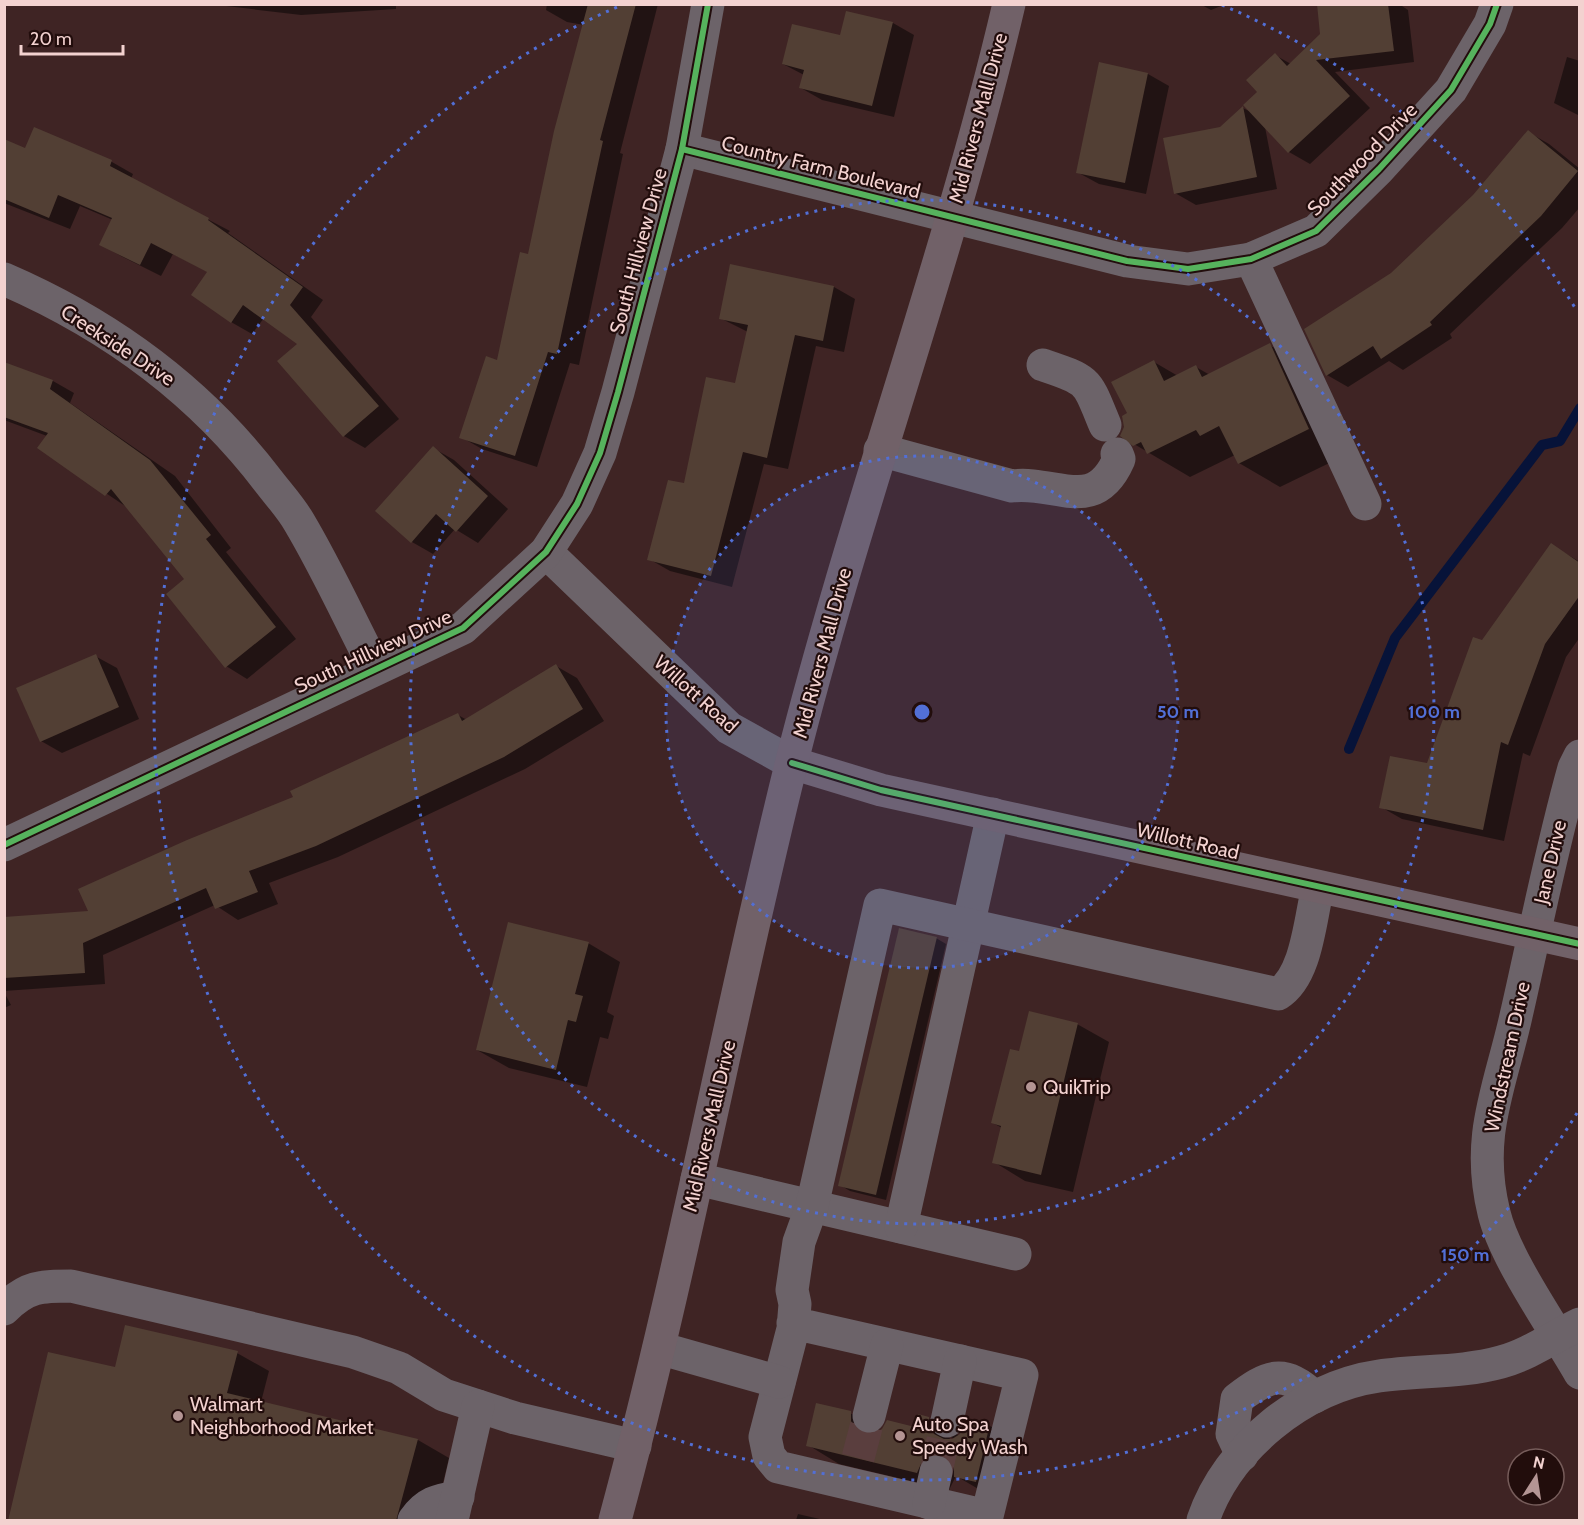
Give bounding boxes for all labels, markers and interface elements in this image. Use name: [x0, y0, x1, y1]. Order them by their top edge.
scale bar: [21, 18, 123, 56]
text: 20 m: [30, 28, 72, 50]
street label: Mid Rivers Mall Drive: [944, 30, 1012, 206]
street label: Southwood Drive: [1302, 98, 1422, 220]
street label: Country Farm Boulevard: [719, 131, 923, 203]
street label: South Hillview Drive: [604, 165, 672, 337]
street label: Creekside Drive: [57, 299, 179, 391]
street label: Mid Rivers Mall Drive: [788, 565, 856, 741]
street label: South Hillview Drive: [290, 604, 456, 698]
street label: Willott Road: [649, 650, 743, 738]
text: 50 m: [1157, 701, 1199, 723]
text: 100 m: [1408, 701, 1460, 723]
centre of rings: [912, 702, 932, 722]
street label: Willott Road: [1134, 818, 1242, 864]
street label: Jane Drive: [1528, 818, 1571, 907]
street label: Windstream Drive: [1479, 980, 1535, 1134]
street label: Mid Rivers Mall Drive: [678, 1038, 740, 1214]
place label: QuikTrip: [1043, 1075, 1111, 1099]
marker: QuikTrip: [1024, 1080, 1038, 1094]
text: 150 m: [1441, 1244, 1489, 1266]
place label: Walmart Neighborhood Market: [190, 1392, 374, 1439]
marker: Walmart Neighborhood Market: [171, 1409, 185, 1423]
place label: Auto Spa Speedy Wash: [912, 1412, 1028, 1459]
marker: Auto Spa Speedy Wash: [893, 1429, 907, 1443]
north arrow: [1506, 1447, 1566, 1507]
text: N: [1532, 1452, 1547, 1473]

